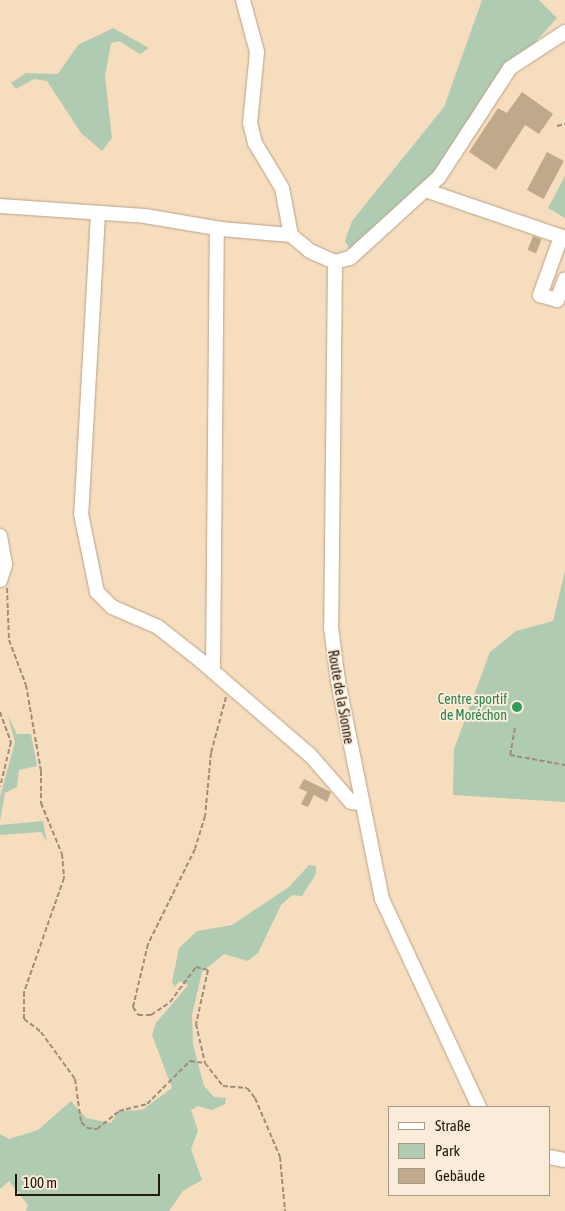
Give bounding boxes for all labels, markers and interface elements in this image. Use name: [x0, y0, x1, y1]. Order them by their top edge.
street label: Route de la Sionne: [324, 649, 358, 745]
place label: Centre sportif de Moréchon: [438, 691, 507, 724]
marker: Centre sportif de Moréchon: [511, 701, 523, 713]
legend: [388, 1106, 550, 1196]
text: Straße: [435, 1117, 471, 1134]
text: Park: [435, 1142, 460, 1159]
scale bar: [18, 1164, 162, 1196]
text: Gebäude: [435, 1167, 485, 1184]
text: 100 m: [23, 1174, 57, 1191]

